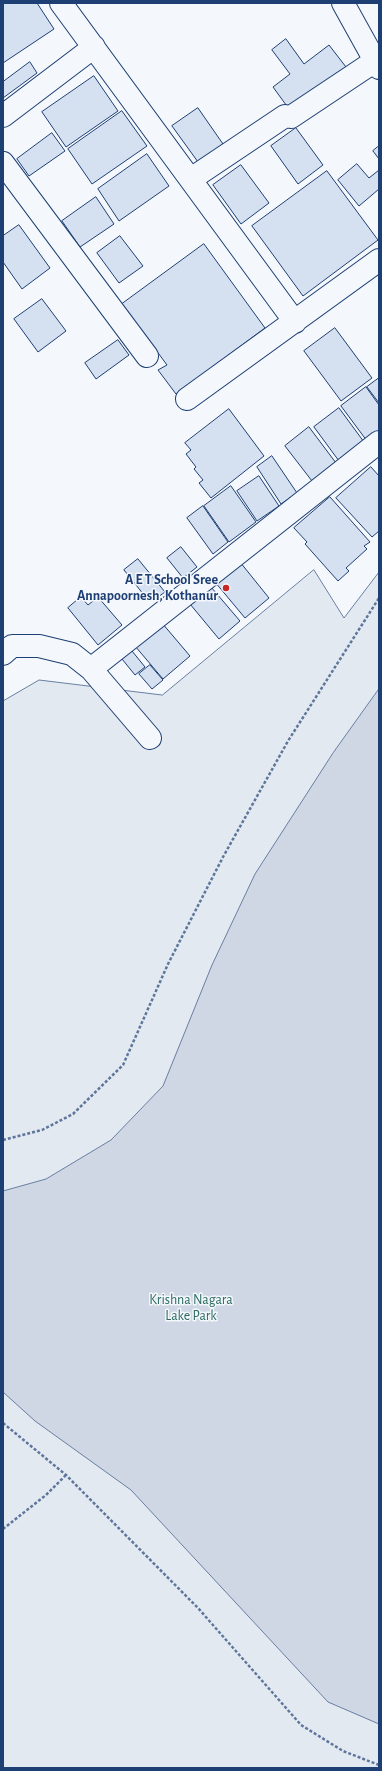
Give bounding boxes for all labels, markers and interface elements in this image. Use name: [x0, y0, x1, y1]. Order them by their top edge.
place label: A E T School Sree Annapoornesh, Kothanur: [77, 572, 218, 604]
marker: A E T School Sree Annapoornesh, Kothanur: [221, 583, 231, 593]
park label: Krishna Nagara Lake Park: [149, 1292, 233, 1324]

